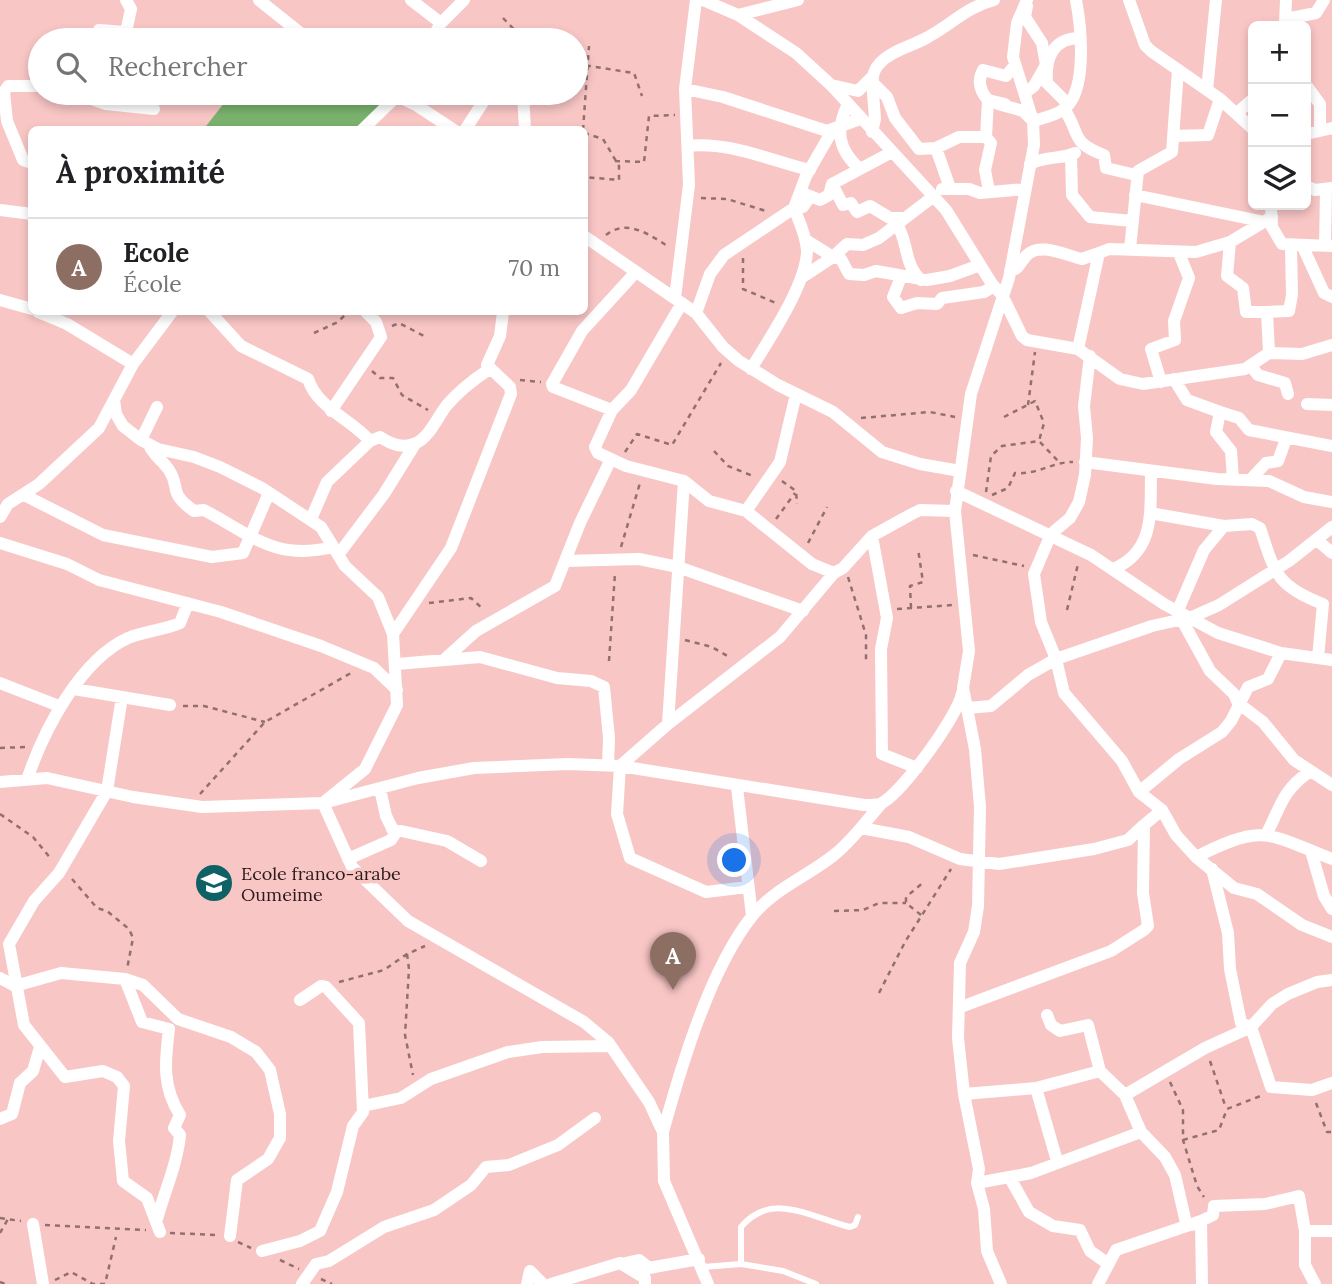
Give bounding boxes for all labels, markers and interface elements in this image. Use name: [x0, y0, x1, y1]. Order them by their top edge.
map controls: [1248, 21, 1311, 210]
button: +: [1248, 21, 1311, 84]
search box: [28, 28, 588, 105]
icon: search: [52, 48, 90, 86]
text: Rechercher: [108, 50, 247, 83]
button: −: [1248, 84, 1311, 147]
button: layers: [1248, 147, 1311, 210]
text: À proximité: [56, 153, 225, 191]
text: Ecole: [123, 236, 189, 269]
text: A: [71, 253, 87, 282]
text: 70 m: [509, 253, 560, 282]
text: École: [123, 269, 182, 298]
your location: [717, 843, 751, 877]
school or university icon: Ecole franco-arabe Oumeime: [193, 862, 235, 904]
place label: Ecole franco-arabe Oumeime: [241, 862, 401, 906]
pin: A: [650, 932, 696, 990]

